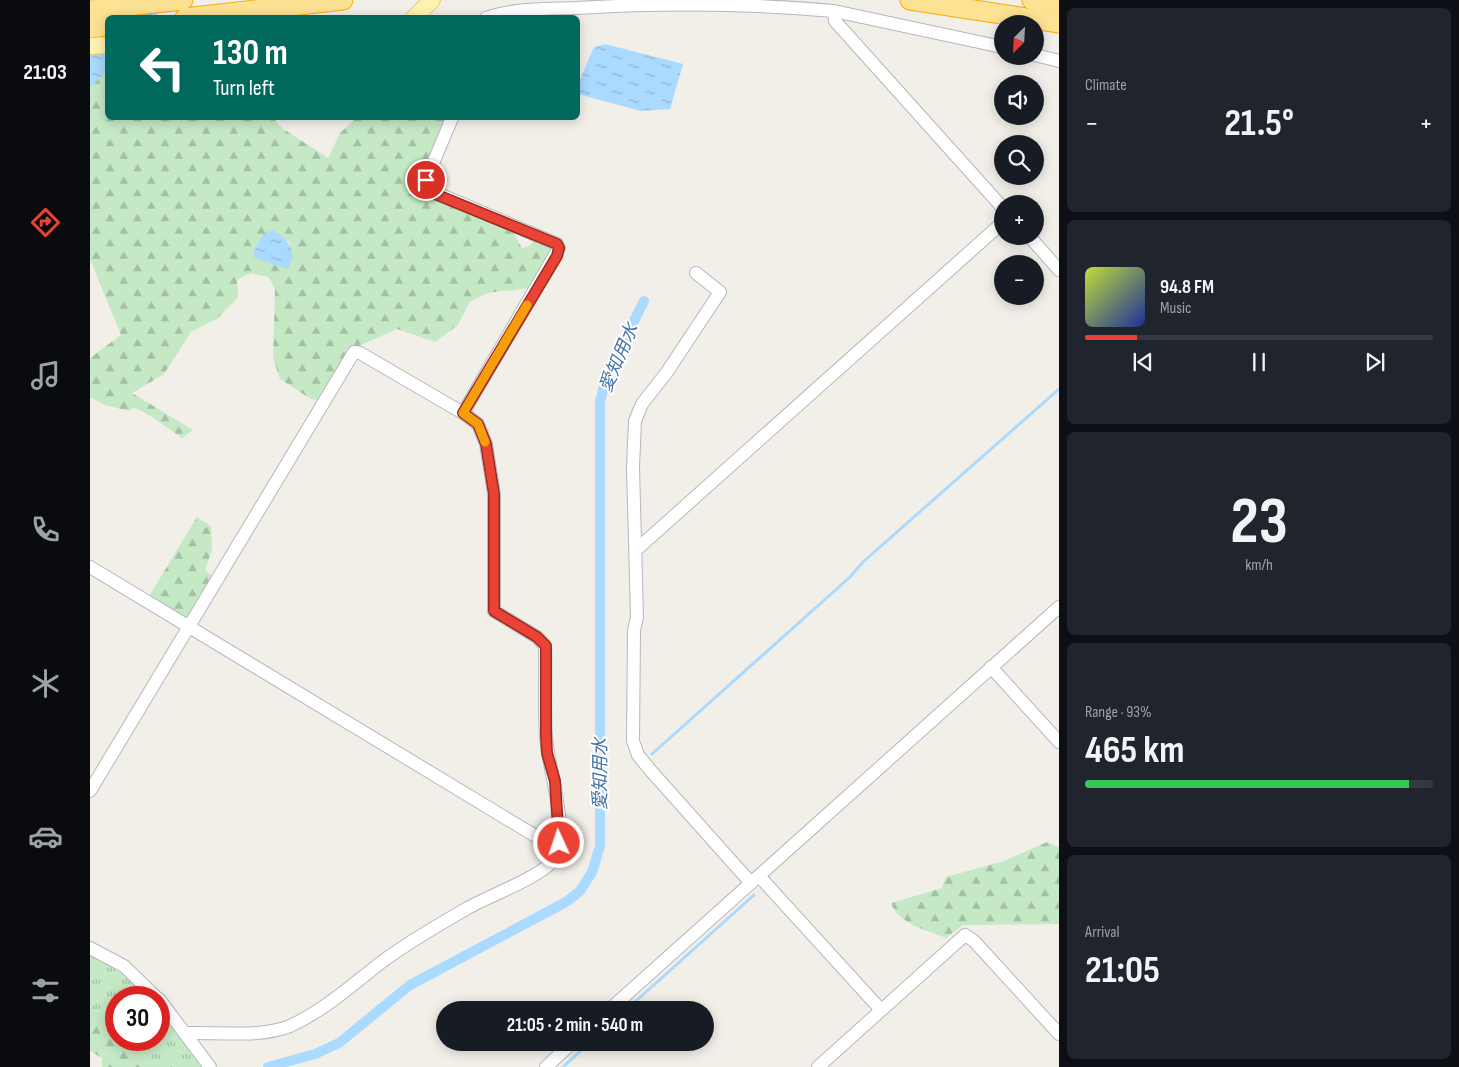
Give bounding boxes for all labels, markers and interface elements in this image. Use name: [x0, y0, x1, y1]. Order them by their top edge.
north arrow: [994, 15, 1044, 65]
map controls: [994, 15, 1044, 305]
text: 130 m: [213, 32, 288, 75]
icon: left: [130, 35, 195, 100]
text: 21:03: [23, 59, 67, 86]
text: Turn left: [213, 75, 275, 102]
button: sound: [994, 75, 1044, 125]
text: Climate: [1085, 76, 1127, 95]
text: 21.5°: [1224, 101, 1294, 146]
text: −: [1085, 107, 1099, 140]
text: +: [1419, 107, 1433, 140]
button: search: [994, 135, 1044, 185]
pin: [405, 159, 447, 201]
icon: arrive: [412, 166, 440, 194]
button: +: [994, 195, 1044, 245]
icon: directions: [28, 205, 63, 240]
button: −: [994, 255, 1044, 305]
text: 94.8 FM: [1160, 276, 1214, 299]
text: Music: [1160, 299, 1191, 318]
water label: 愛知用水: [595, 319, 644, 395]
icon: previous: [1129, 348, 1157, 376]
icon: pause: [1245, 348, 1273, 376]
icon: next: [1361, 348, 1389, 376]
icon: music: [28, 358, 63, 393]
text: 23: [1230, 484, 1288, 562]
icon: phone: [28, 512, 63, 547]
text: km/h: [1245, 556, 1273, 575]
icon: climate: [28, 666, 63, 701]
text: Range · 93%: [1085, 703, 1152, 722]
text: 465 km: [1085, 728, 1184, 773]
water label: 愛知用水: [590, 736, 611, 810]
position arrow: [532, 816, 584, 868]
icon: car: [28, 819, 63, 854]
text: Arrival: [1085, 923, 1119, 942]
text: 21:05: [1085, 948, 1160, 993]
icon: filters: [28, 973, 63, 1008]
speed limit sign: 30: [105, 986, 170, 1051]
text: 21:05 · 2 min · 540 m: [507, 1014, 643, 1037]

